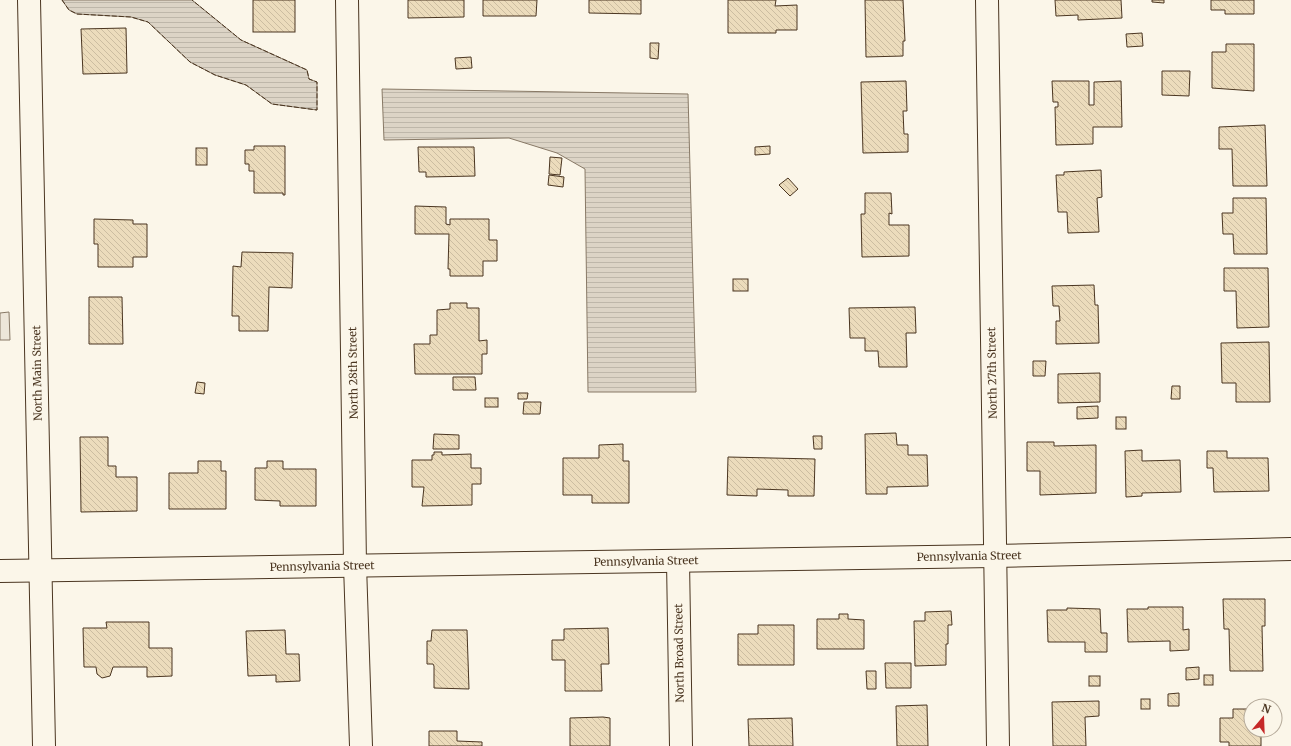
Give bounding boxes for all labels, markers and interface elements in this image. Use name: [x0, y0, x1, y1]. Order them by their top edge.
street label: North Main Street: [29, 324, 45, 421]
street label: North 28th Street: [345, 326, 361, 419]
street label: North 27th Street: [984, 326, 1000, 419]
street label: Pennsylvania Street: [916, 548, 1022, 564]
street label: Pennsylvania Street: [593, 553, 699, 569]
street label: Pennsylvania Street: [269, 558, 375, 574]
street label: North Broad Street: [671, 603, 687, 703]
north arrow: [1243, 698, 1283, 738]
text: N: [1260, 701, 1273, 717]

